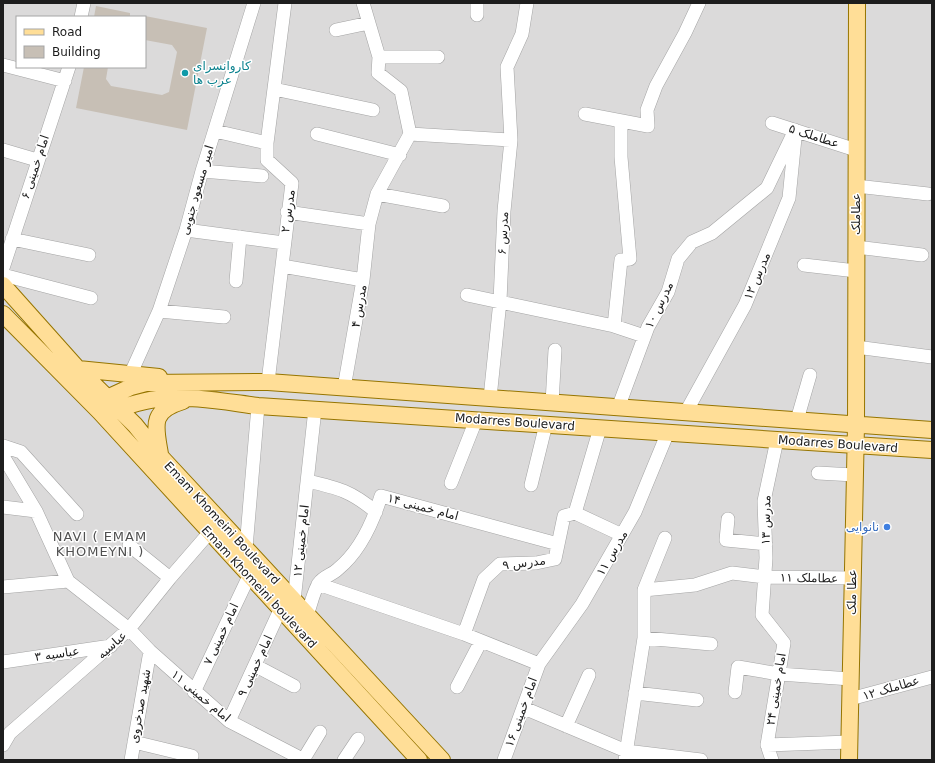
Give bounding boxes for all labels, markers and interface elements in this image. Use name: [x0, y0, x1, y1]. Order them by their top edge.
legend: [16, 16, 146, 68]
text: Road: [52, 25, 82, 39]
text: Building: [52, 45, 101, 59]
place label: کاروانسرای عرب ها: [193, 59, 251, 88]
marker: کاروانسرای عرب ها: [180, 68, 190, 78]
street label: عطاملک ۵: [787, 121, 841, 151]
street label: امام خمینی ۶: [18, 133, 52, 201]
street label: امیر مسعود جنوبی: [177, 144, 217, 237]
street label: مدرس ۲: [278, 189, 299, 234]
street label: عطاملک: [849, 193, 863, 235]
street label: مدرس ۶: [495, 211, 512, 255]
street label: مدرس ۱۲: [741, 250, 774, 302]
street label: مدرس ۱۰: [642, 280, 677, 331]
street label: مدرس ۴: [348, 283, 371, 329]
street label: Modarres Boulevard: [455, 411, 575, 433]
street label: Modarres Boulevard: [778, 433, 898, 455]
street label: Emam Khomeini Boulevard: [161, 459, 283, 587]
street label: امام خمینی ۱۴: [386, 491, 460, 523]
street label: مدرس ۱۳: [759, 495, 774, 545]
street label: امام خمینی ۱۲: [290, 504, 312, 578]
place label: نانوایی: [846, 520, 879, 535]
marker: نانوایی: [882, 522, 892, 532]
street label: Emam Khomeini boulevard: [199, 523, 319, 651]
street label: مدرس ۱۱: [593, 528, 631, 579]
district label: NAVI ( EMAM KHOMEYNI ): [53, 529, 147, 559]
street label: مدرس ۹: [502, 553, 547, 574]
street label: عطا ملک: [845, 569, 859, 615]
street label: عطاملک ۱۱: [780, 570, 838, 586]
street label: امام خمینی ۷: [201, 601, 241, 667]
street label: عباسیه: [94, 628, 130, 662]
street label: امام خمینی ۹: [235, 633, 275, 699]
street label: عباسیه ۳: [34, 644, 80, 664]
street label: امام خمینی ۲۴: [763, 652, 789, 726]
street label: امام خمینی ۱۱: [169, 667, 233, 725]
street label: شهید صدخروی: [127, 668, 154, 744]
street label: عطاملک ۱۲: [861, 673, 921, 703]
street label: امام خمینی ۱۶: [502, 675, 540, 749]

